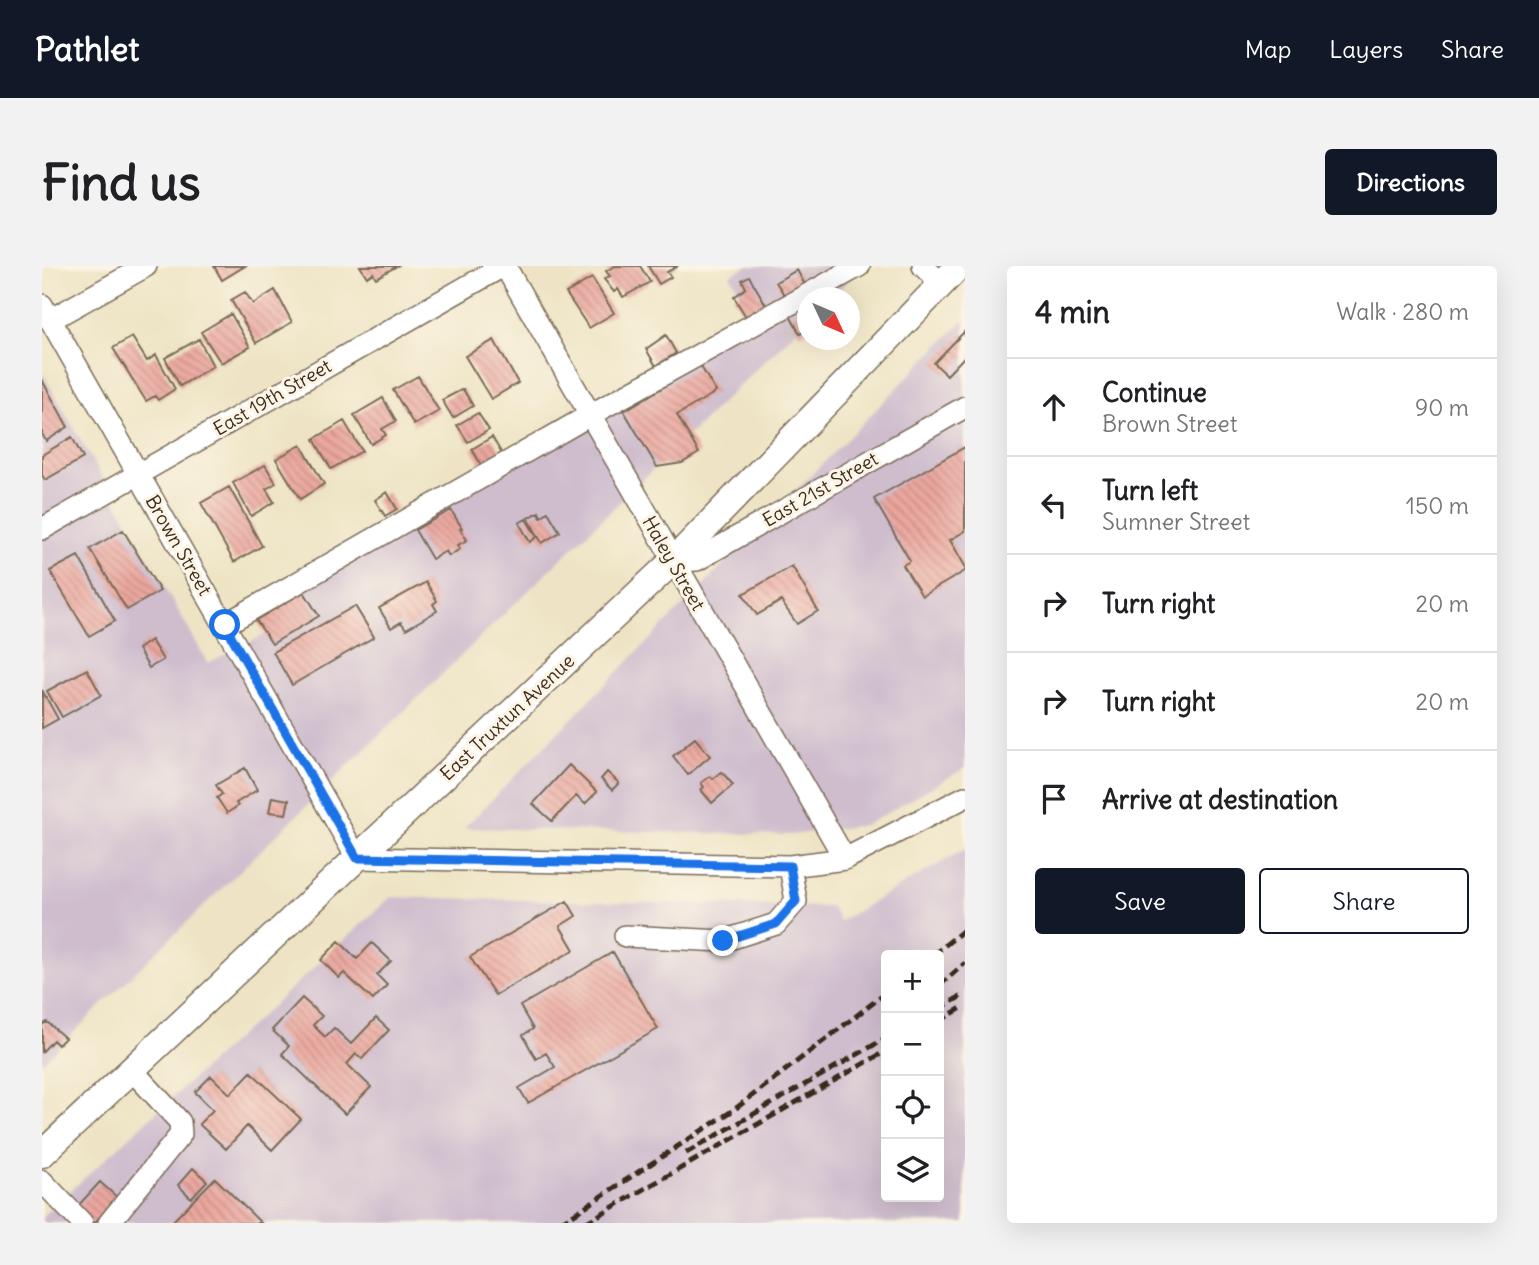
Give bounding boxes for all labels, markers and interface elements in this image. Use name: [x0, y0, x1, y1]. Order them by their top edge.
text: Pathlet: [35, 28, 139, 70]
text: Map: [1245, 34, 1291, 64]
text: Layers: [1329, 34, 1403, 64]
text: Share: [1441, 34, 1504, 64]
button: Directions: [1325, 149, 1497, 215]
text: Find us: [42, 152, 200, 213]
north arrow: [797, 287, 860, 350]
text: 4 min: [1035, 293, 1110, 331]
text: Walk · 280 m: [1336, 297, 1469, 326]
street label: East 19th Street: [209, 354, 335, 440]
text: Continue: [1102, 376, 1207, 409]
icon: ahead: [1035, 388, 1073, 426]
text: 90 m: [1415, 393, 1469, 422]
text: Brown Street: [1102, 409, 1237, 438]
street label: East 21st Street: [758, 446, 882, 532]
text: Turn left: [1102, 474, 1198, 507]
icon: left: [1035, 486, 1073, 524]
street label: Brown Street: [141, 491, 217, 599]
text: 150 m: [1406, 491, 1469, 520]
text: Sumner Street: [1102, 507, 1250, 536]
street label: Haley Street: [637, 512, 711, 614]
icon: right: [1035, 584, 1073, 622]
text: Turn right: [1102, 587, 1215, 620]
text: 20 m: [1416, 589, 1469, 618]
route start: [209, 609, 240, 640]
street label: East Truxtun Avenue: [435, 649, 579, 785]
icon: right: [1035, 682, 1073, 720]
text: Turn right: [1102, 685, 1215, 718]
text: 20 m: [1416, 687, 1469, 716]
icon: arrive: [1035, 780, 1073, 818]
text: Arrive at destination: [1102, 783, 1338, 816]
button: Save: [1035, 868, 1245, 934]
button: Share: [1259, 868, 1469, 934]
route end: [707, 925, 738, 956]
map controls: [881, 950, 944, 1202]
button: +: [881, 950, 944, 1013]
button: −: [881, 1013, 944, 1076]
button: locate: [881, 1076, 944, 1139]
button: layers: [881, 1139, 944, 1202]

